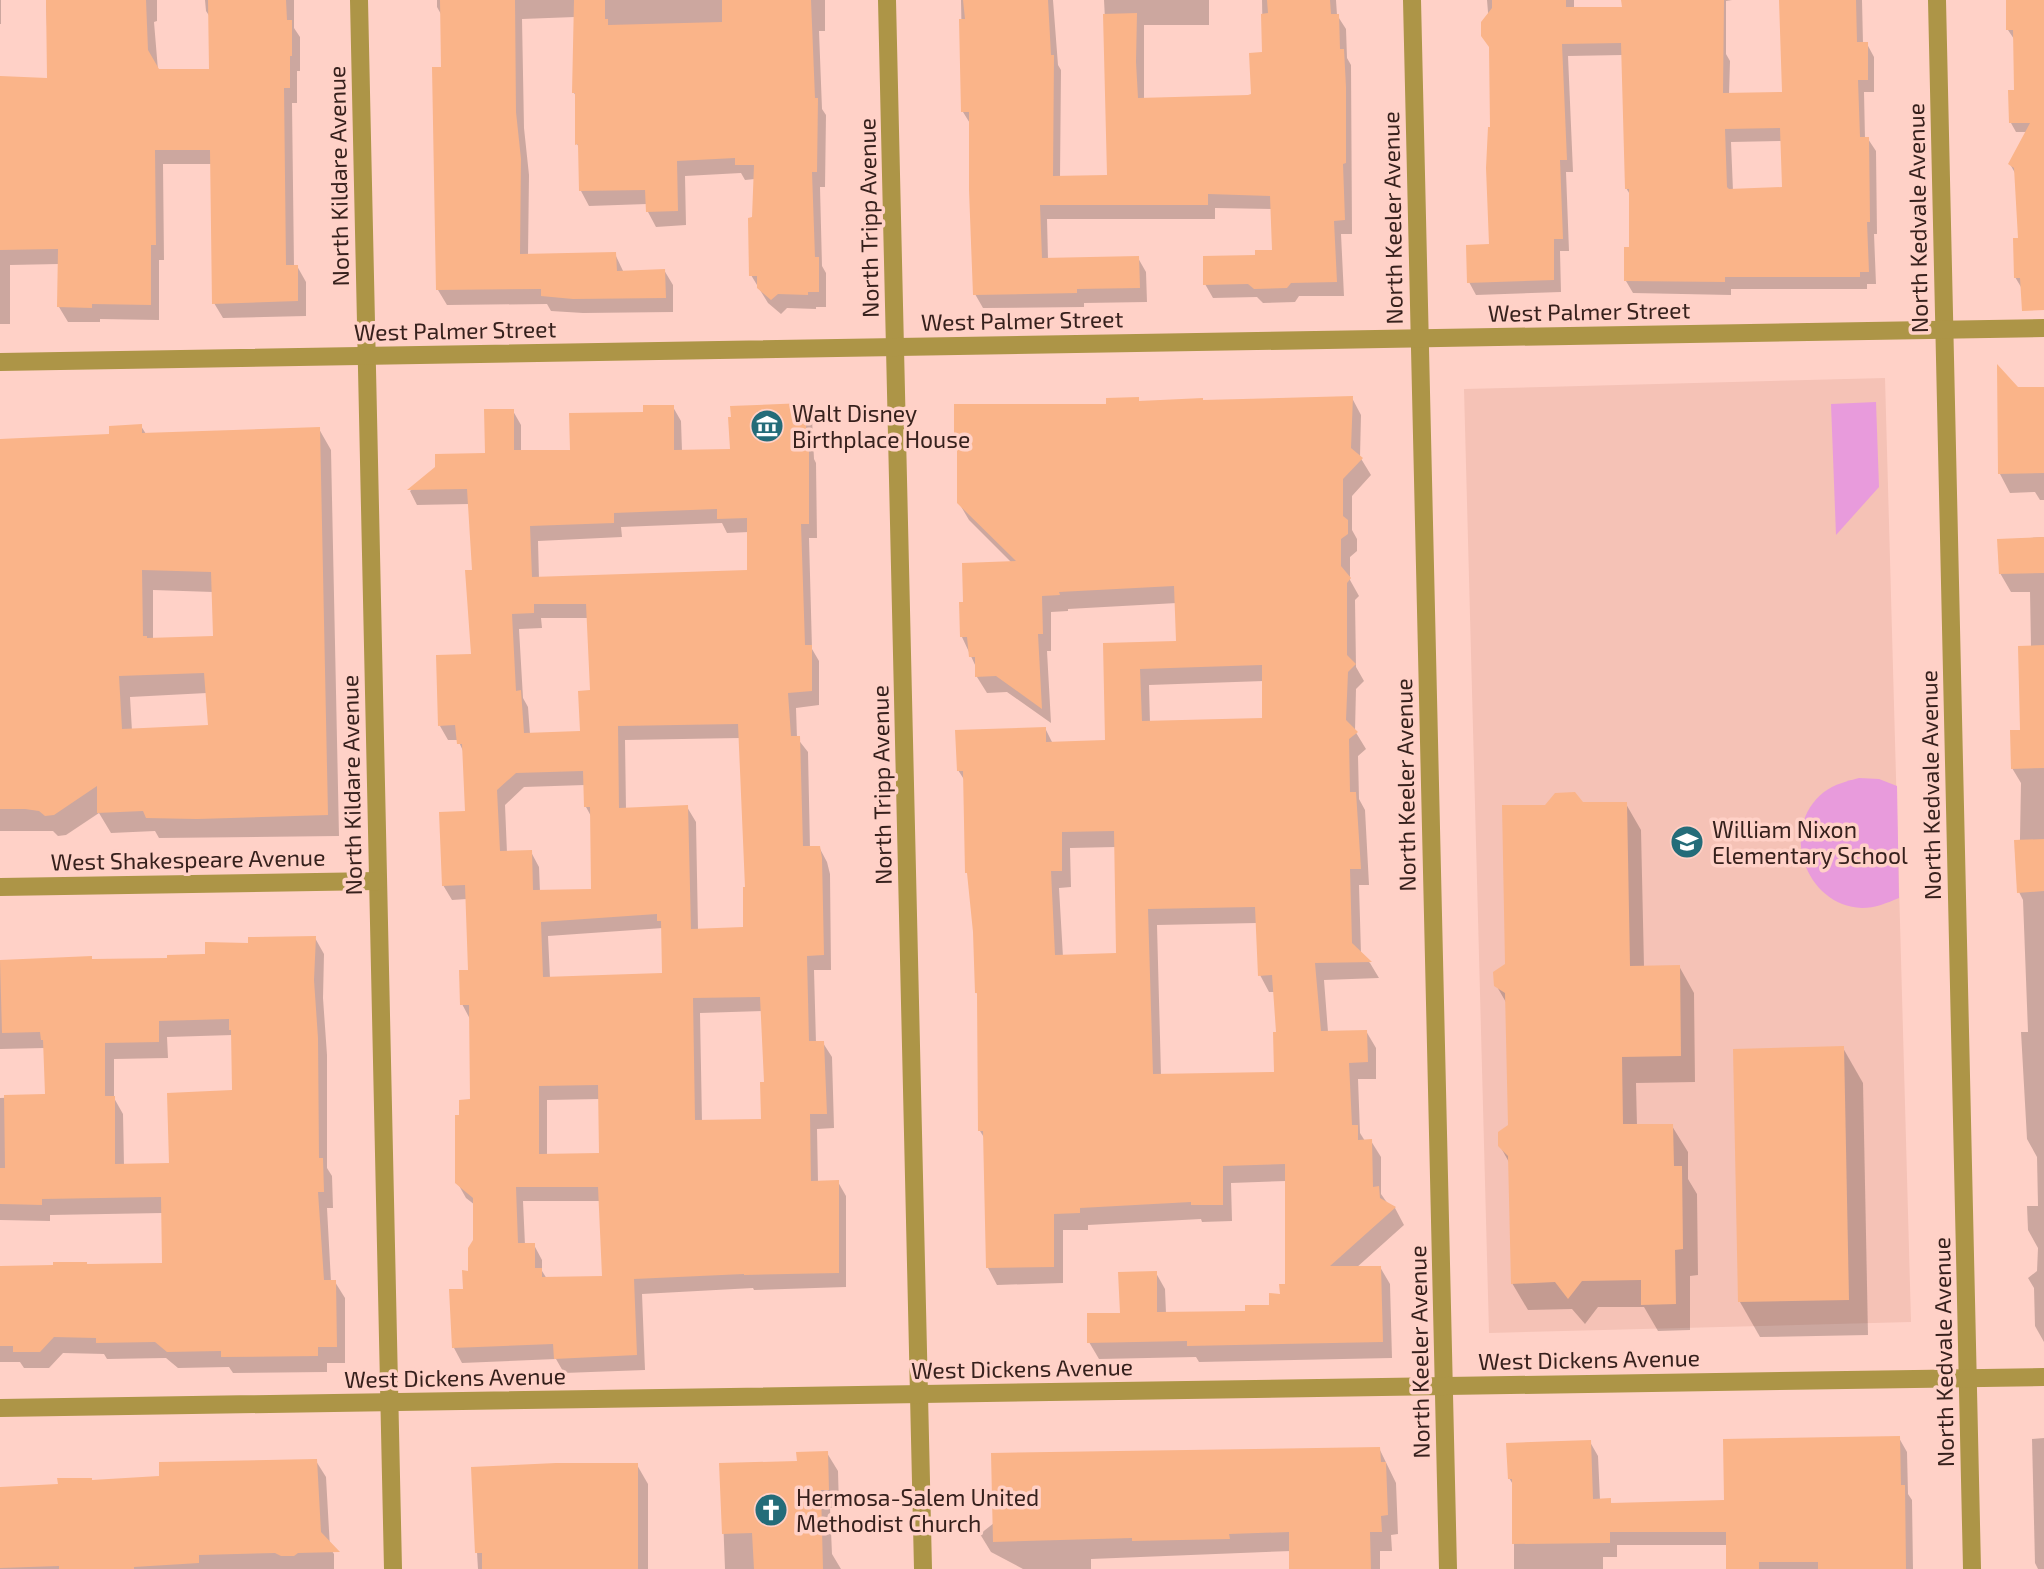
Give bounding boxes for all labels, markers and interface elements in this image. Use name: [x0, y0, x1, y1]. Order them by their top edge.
street label: North Kildare Avenue: [322, 65, 354, 287]
street label: North Kedvale Avenue: [1901, 103, 1933, 333]
street label: North Keeler Avenue: [1376, 111, 1408, 325]
street label: North Tripp Avenue: [852, 118, 884, 318]
street label: West Palmer Street: [1487, 295, 1691, 327]
street label: West Palmer Street: [920, 304, 1124, 336]
street label: West Palmer Street: [353, 314, 557, 346]
place label: Walt Disney Birthplace House: [792, 399, 970, 453]
museum icon: Walt Disney Birthplace House: [748, 407, 786, 445]
street label: North Kedvale Avenue: [1914, 670, 1946, 900]
street label: North Kildare Avenue: [335, 674, 367, 896]
street label: North Keeler Avenue: [1389, 678, 1421, 892]
street label: North Tripp Avenue: [865, 685, 897, 885]
place label: William Nixon Elementary School: [1712, 815, 1908, 869]
school or university icon: William Nixon Elementary School: [1668, 823, 1706, 861]
street label: West Shakespeare Avenue: [50, 843, 326, 875]
street label: North Kedvale Avenue: [1927, 1237, 1959, 1467]
street label: North Keeler Avenue: [1403, 1245, 1435, 1459]
street label: West Dickens Avenue: [1478, 1343, 1700, 1375]
street label: West Dickens Avenue: [911, 1352, 1133, 1384]
street label: West Dickens Avenue: [344, 1361, 566, 1393]
place label: Hermosa-Salem United Methodist Church: [796, 1483, 1039, 1537]
church icon: Hermosa-Salem United Methodist Church: [752, 1491, 790, 1529]

